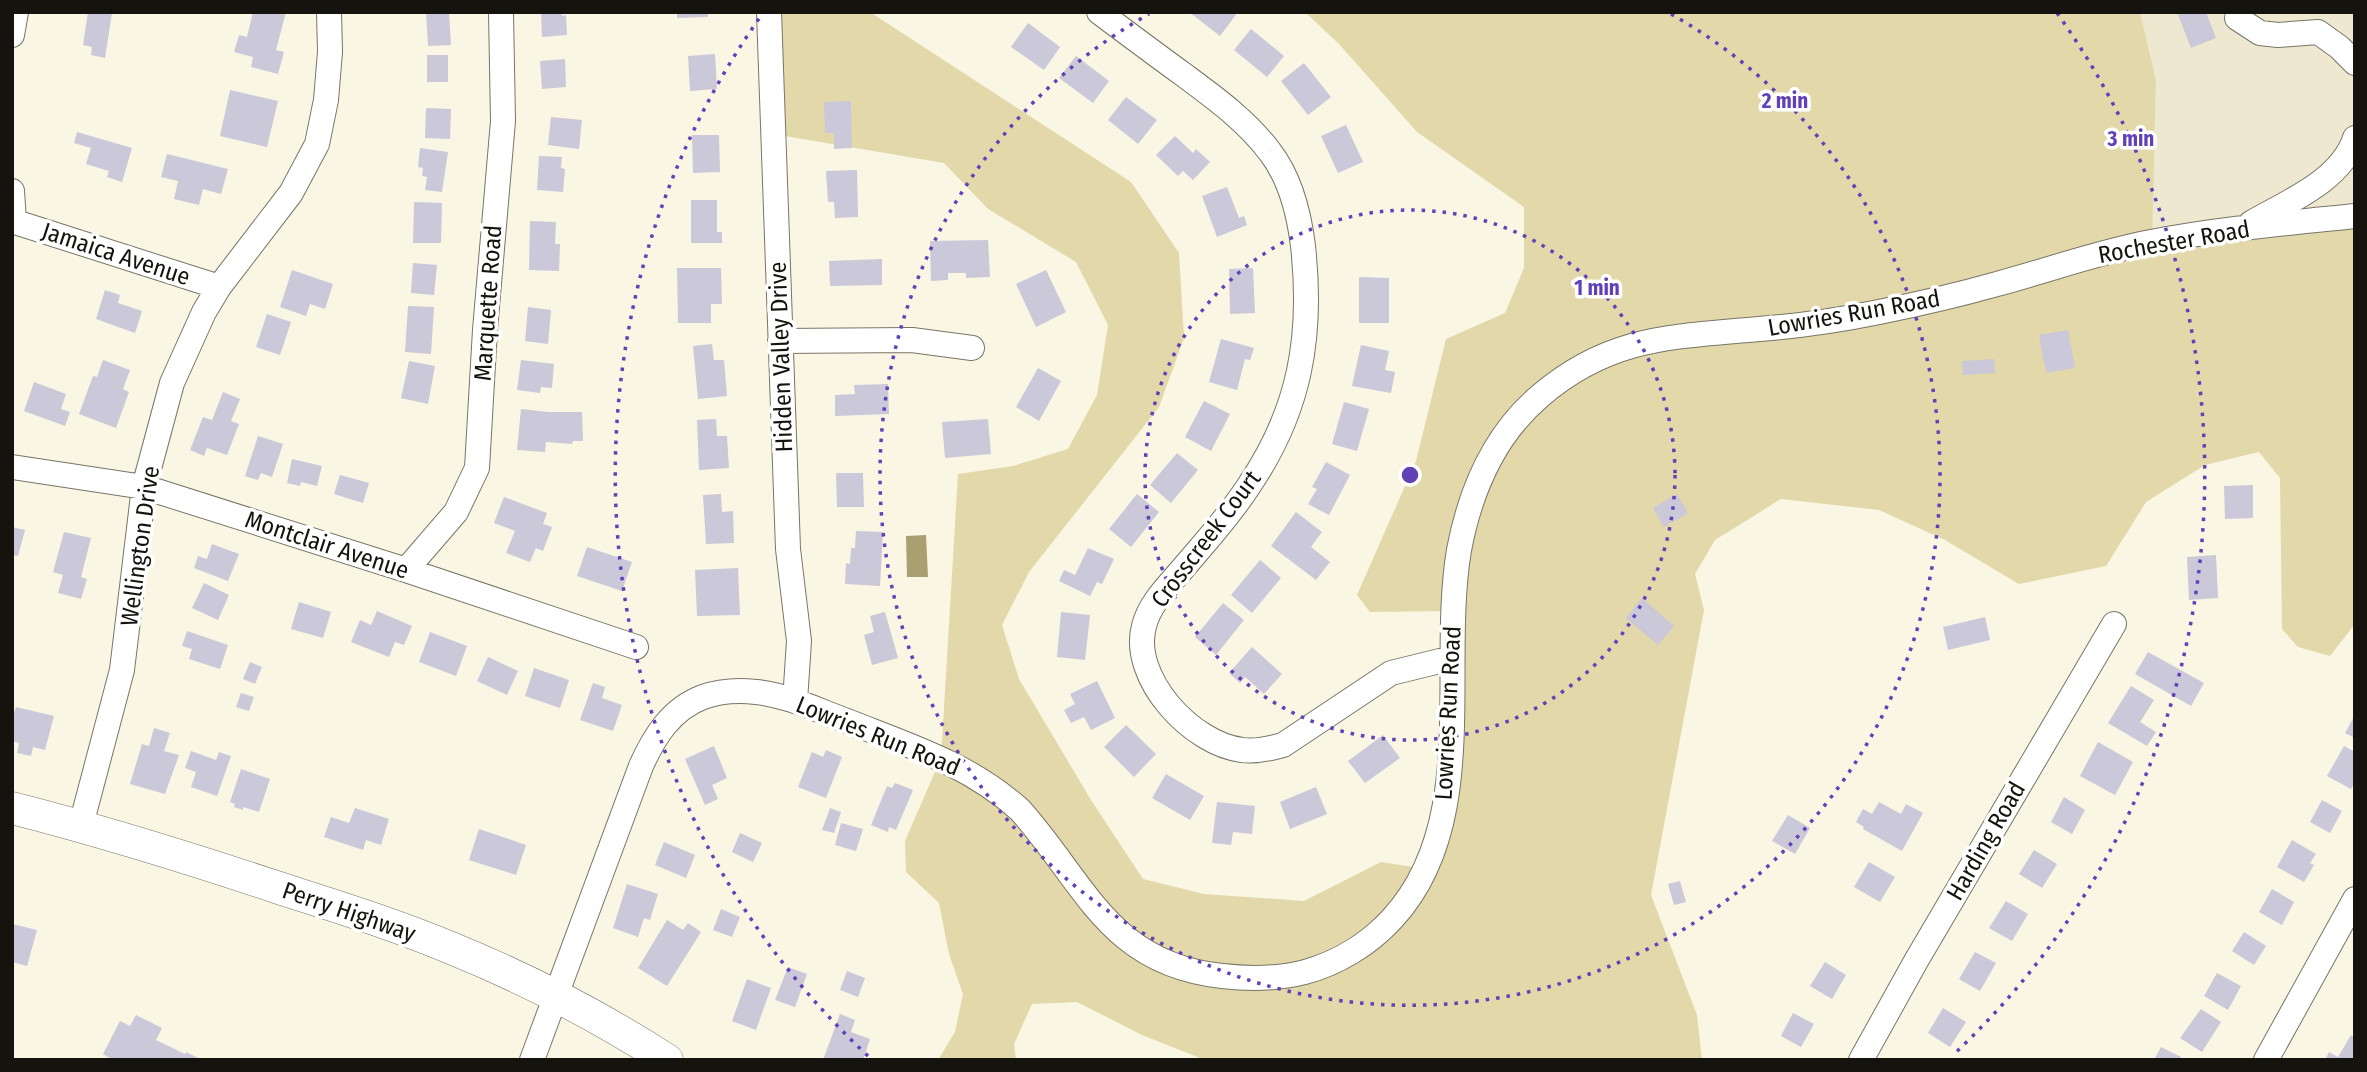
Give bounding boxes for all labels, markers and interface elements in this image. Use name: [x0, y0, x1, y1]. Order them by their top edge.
text: 2 min: [1761, 88, 1808, 114]
text: 3 min: [2107, 126, 2154, 152]
street label: Rochester Road: [2096, 215, 2252, 269]
street label: Jamaica Avenue: [38, 217, 194, 291]
street label: Marquette Road: [469, 224, 507, 382]
street label: Hidden Valley Drive: [764, 261, 798, 453]
text: 1 min: [1574, 275, 1620, 301]
street label: Lowries Run Road: [1766, 284, 1942, 342]
centre of rings: [1398, 463, 1422, 487]
street label: Wellington Drive: [115, 464, 165, 628]
street label: Crosscreek Court: [1145, 465, 1267, 613]
street label: Montclair Avenue: [242, 505, 412, 585]
street label: Lowries Run Road: [1429, 625, 1467, 801]
street label: Lowries Run Road: [792, 690, 964, 782]
street label: Harding Road: [1941, 777, 2031, 905]
street label: Perry Highway: [279, 876, 419, 948]

